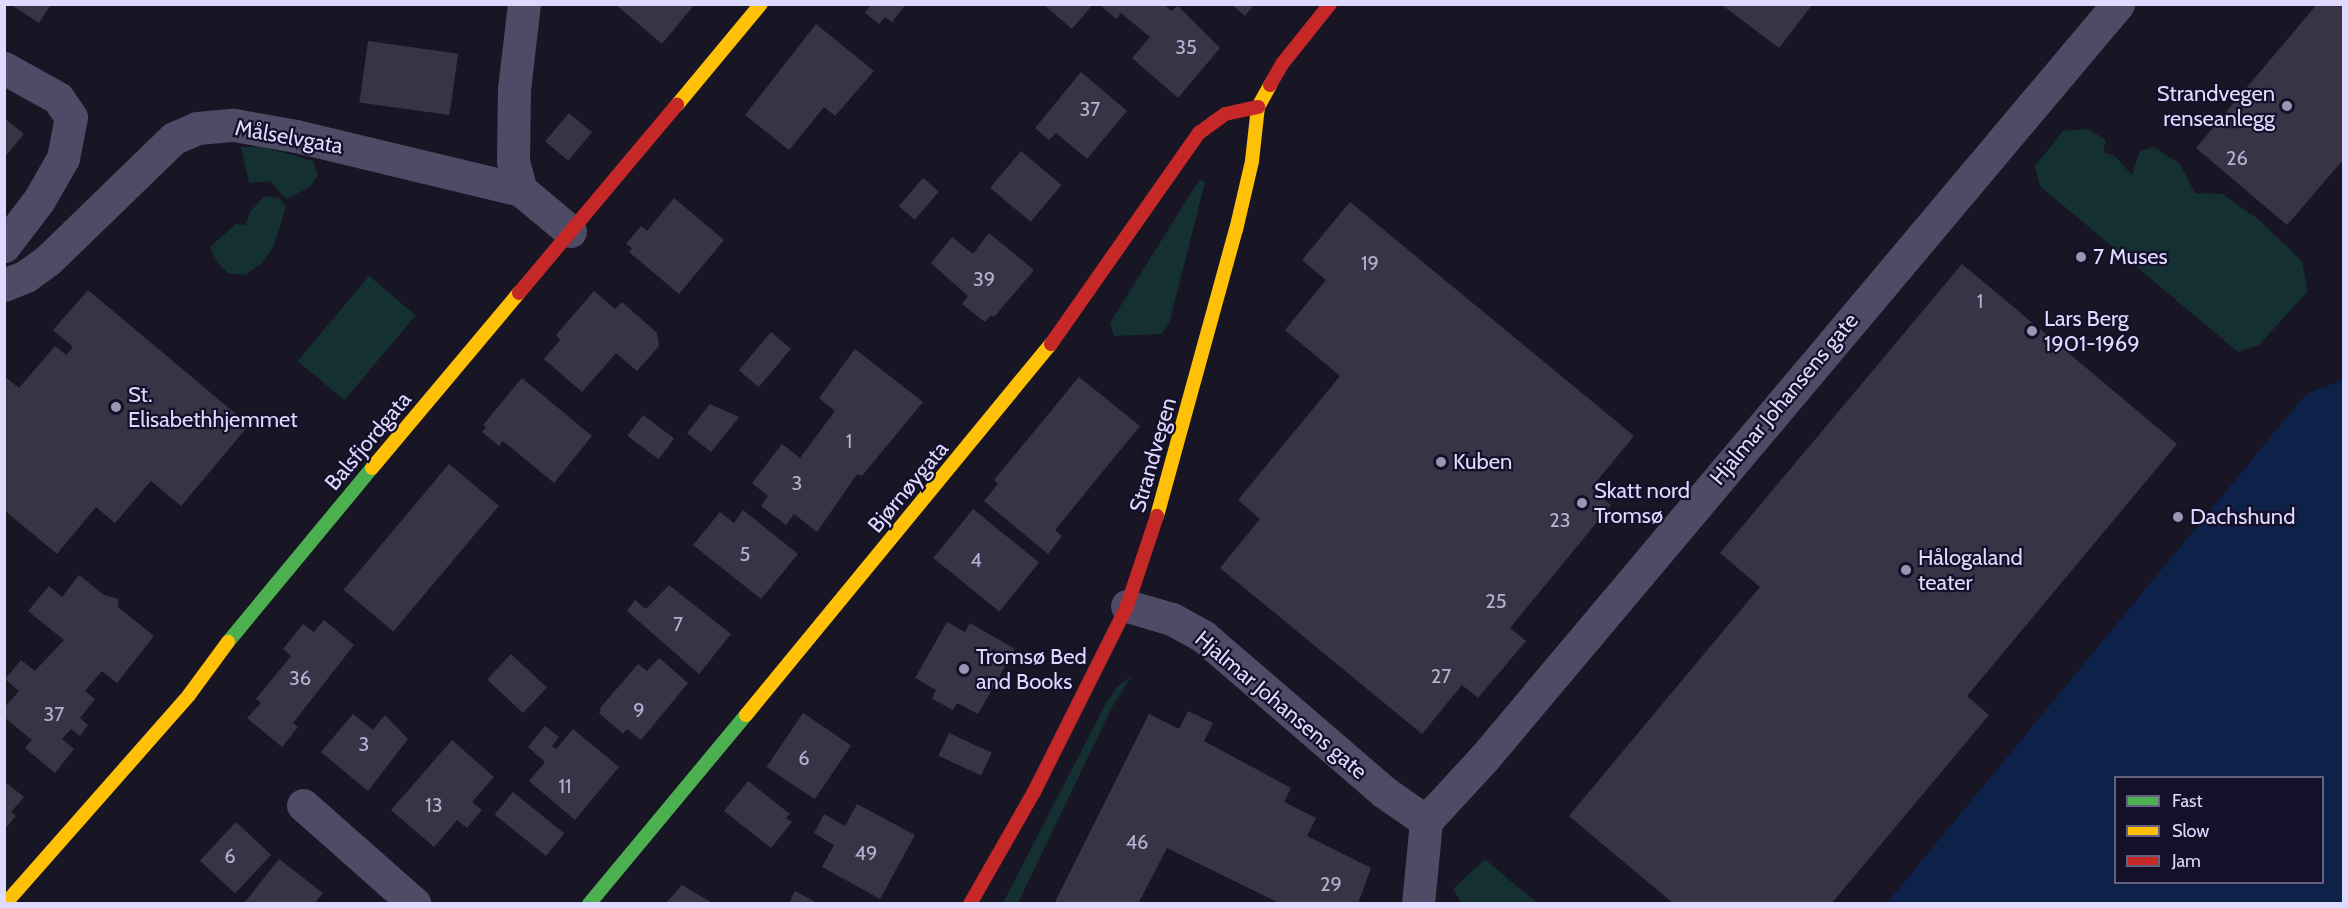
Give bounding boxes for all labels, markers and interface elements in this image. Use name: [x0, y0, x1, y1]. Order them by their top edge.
house number: 35: [1175, 35, 1197, 59]
place label: Strandvegen renseanlegg: [2157, 80, 2275, 132]
house number: 37: [1080, 97, 1100, 121]
marker: Strandvegen renseanlegg: [2280, 99, 2294, 113]
street label: Målselvgata: [233, 115, 345, 159]
house number: 26: [2226, 146, 2248, 170]
place label: 7 Muses: [2093, 244, 2168, 270]
marker: 7 Muses: [2074, 250, 2088, 264]
house number: 19: [1361, 251, 1379, 275]
house number: 39: [973, 267, 995, 291]
house number: 1: [1977, 289, 1983, 313]
place label: Lars Berg 1901-1969: [2044, 305, 2140, 356]
street label: Hjalmar Johansens gate: [1704, 308, 1864, 490]
marker: Lars Berg 1901-1969: [2025, 324, 2039, 338]
place label: St. Elisabethhjemmet: [128, 381, 298, 433]
street label: Balsfjordgata: [319, 386, 417, 496]
street label: Strandvegen: [1124, 395, 1182, 515]
marker: St. Elisabethhjemmet: [109, 400, 123, 414]
house number: 1: [846, 429, 852, 453]
street label: Bjørnøygata: [862, 436, 954, 538]
place label: Kuben: [1453, 449, 1512, 475]
marker: Kuben: [1434, 455, 1448, 469]
house number: 3: [792, 471, 802, 495]
place label: Skatt nord Tromsø: [1594, 477, 1690, 528]
marker: Skatt nord Tromsø: [1575, 496, 1589, 510]
place label: Dachshund: [2190, 504, 2295, 530]
house number: 23: [1549, 508, 1571, 532]
marker: Dachshund: [2171, 510, 2185, 524]
house number: 5: [740, 542, 750, 566]
place label: Hålogaland teater: [1918, 544, 2023, 596]
house number: 4: [970, 548, 982, 572]
marker: Hålogaland teater: [1899, 563, 1913, 577]
house number: 25: [1485, 589, 1507, 613]
house number: 7: [673, 612, 683, 636]
street label: Hjalmar Johansens gate: [1190, 625, 1372, 785]
place label: Tromsø Bed and Books: [976, 643, 1087, 694]
marker: Tromsø Bed and Books: [957, 662, 971, 676]
house number: 27: [1431, 664, 1451, 688]
house number: 36: [289, 666, 311, 690]
house number: 9: [633, 698, 645, 722]
house number: 37: [44, 702, 64, 726]
house number: 3: [359, 732, 369, 756]
house number: 6: [798, 746, 810, 770]
house number: 11: [558, 774, 572, 798]
legend: [2114, 776, 2324, 884]
text: Fast: [2172, 790, 2203, 812]
house number: 13: [425, 793, 443, 817]
text: Slow: [2172, 820, 2209, 842]
house number: 46: [1126, 830, 1148, 854]
house number: 49: [855, 841, 877, 865]
house number: 6: [224, 844, 236, 868]
text: Jam: [2172, 850, 2201, 872]
house number: 29: [1320, 872, 1342, 896]

